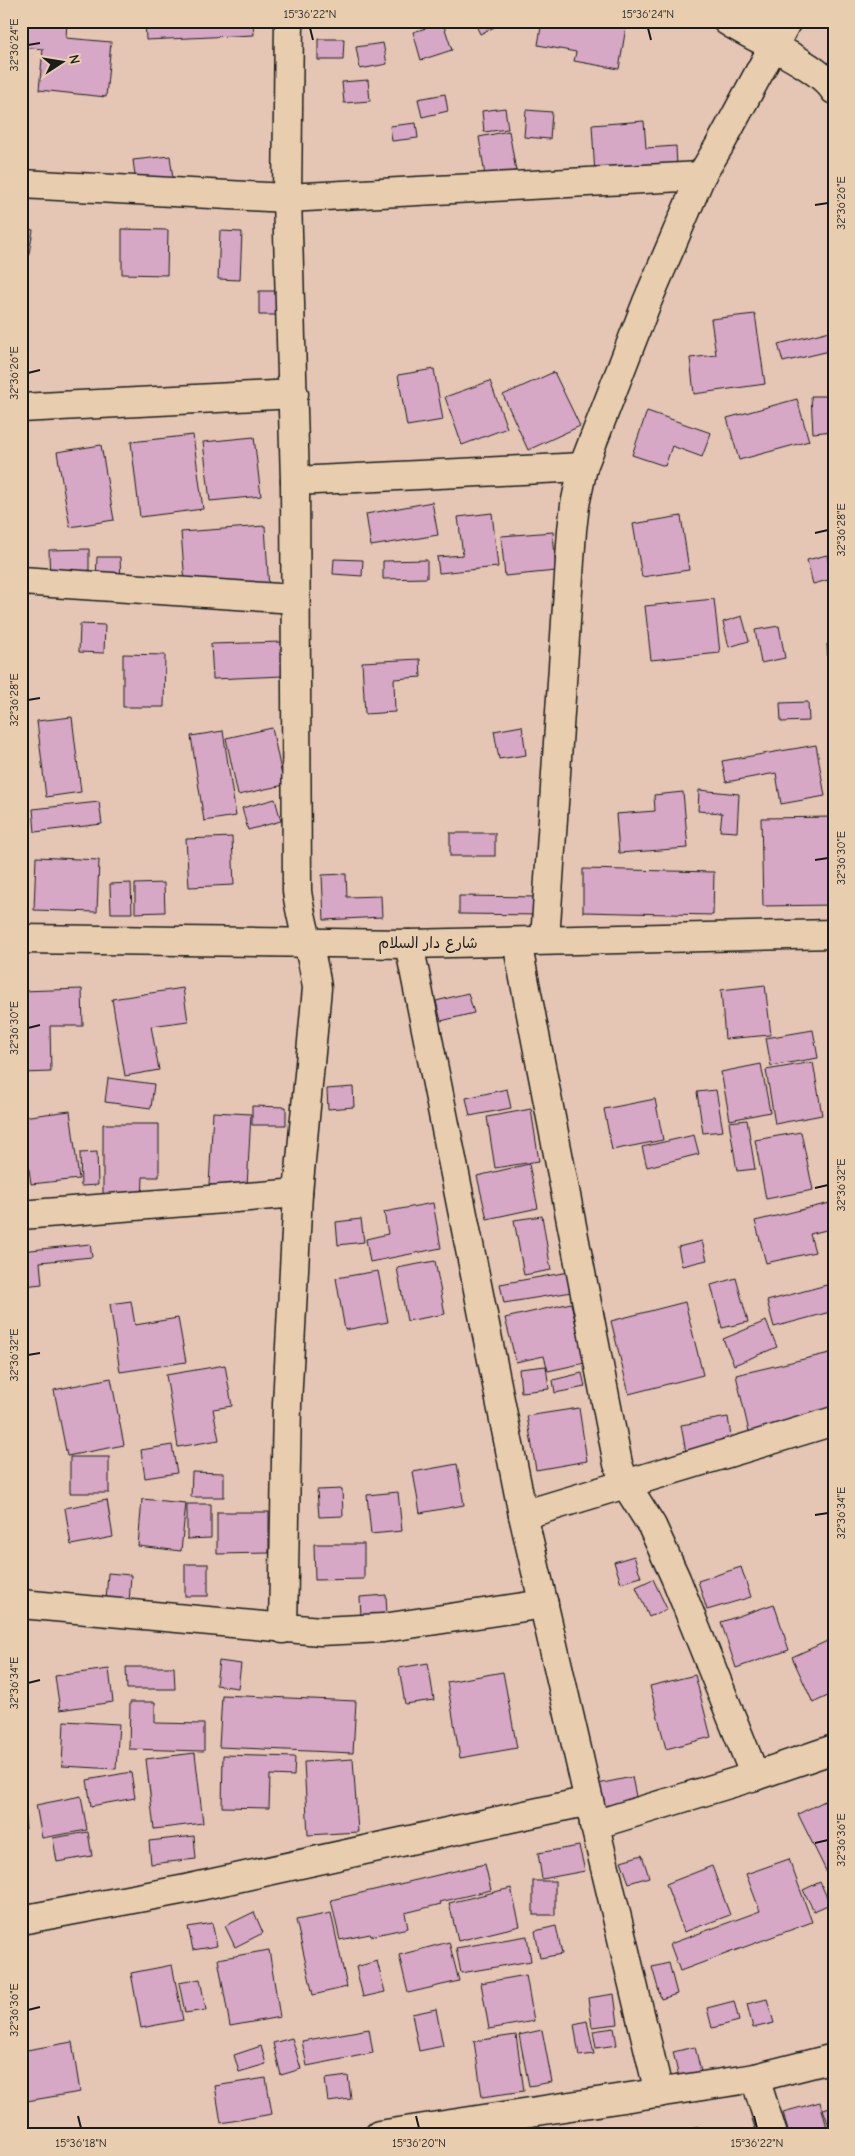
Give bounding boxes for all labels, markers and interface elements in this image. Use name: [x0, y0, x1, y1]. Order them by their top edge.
text: 15°36'22"N: [284, 7, 336, 21]
text: 15°36'24"N: [622, 7, 674, 21]
text: 32°36'24"E: [7, 19, 21, 71]
north arrow: [38, 38, 88, 88]
text: N: [65, 53, 83, 66]
text: 32°36'26"E: [834, 176, 848, 230]
text: 32°36'26"E: [7, 346, 21, 400]
text: 32°36'28"E: [834, 503, 848, 557]
text: 32°36'28"E: [7, 673, 21, 727]
text: 32°36'30"E: [834, 831, 848, 885]
street label: شارع دار السلام: [378, 934, 478, 954]
text: 32°36'30"E: [7, 1001, 21, 1055]
text: 32°36'32"E: [834, 1158, 848, 1212]
text: 32°36'32"E: [7, 1328, 21, 1382]
text: 32°36'34"E: [834, 1487, 848, 1539]
text: 32°36'34"E: [7, 1657, 21, 1709]
text: 32°36'36"E: [834, 1813, 848, 1867]
text: 32°36'36"E: [7, 1983, 21, 2037]
text: 15°36'18"N: [55, 2136, 107, 2150]
text: 15°36'20"N: [392, 2136, 446, 2150]
text: 15°36'22"N: [731, 2136, 783, 2150]

